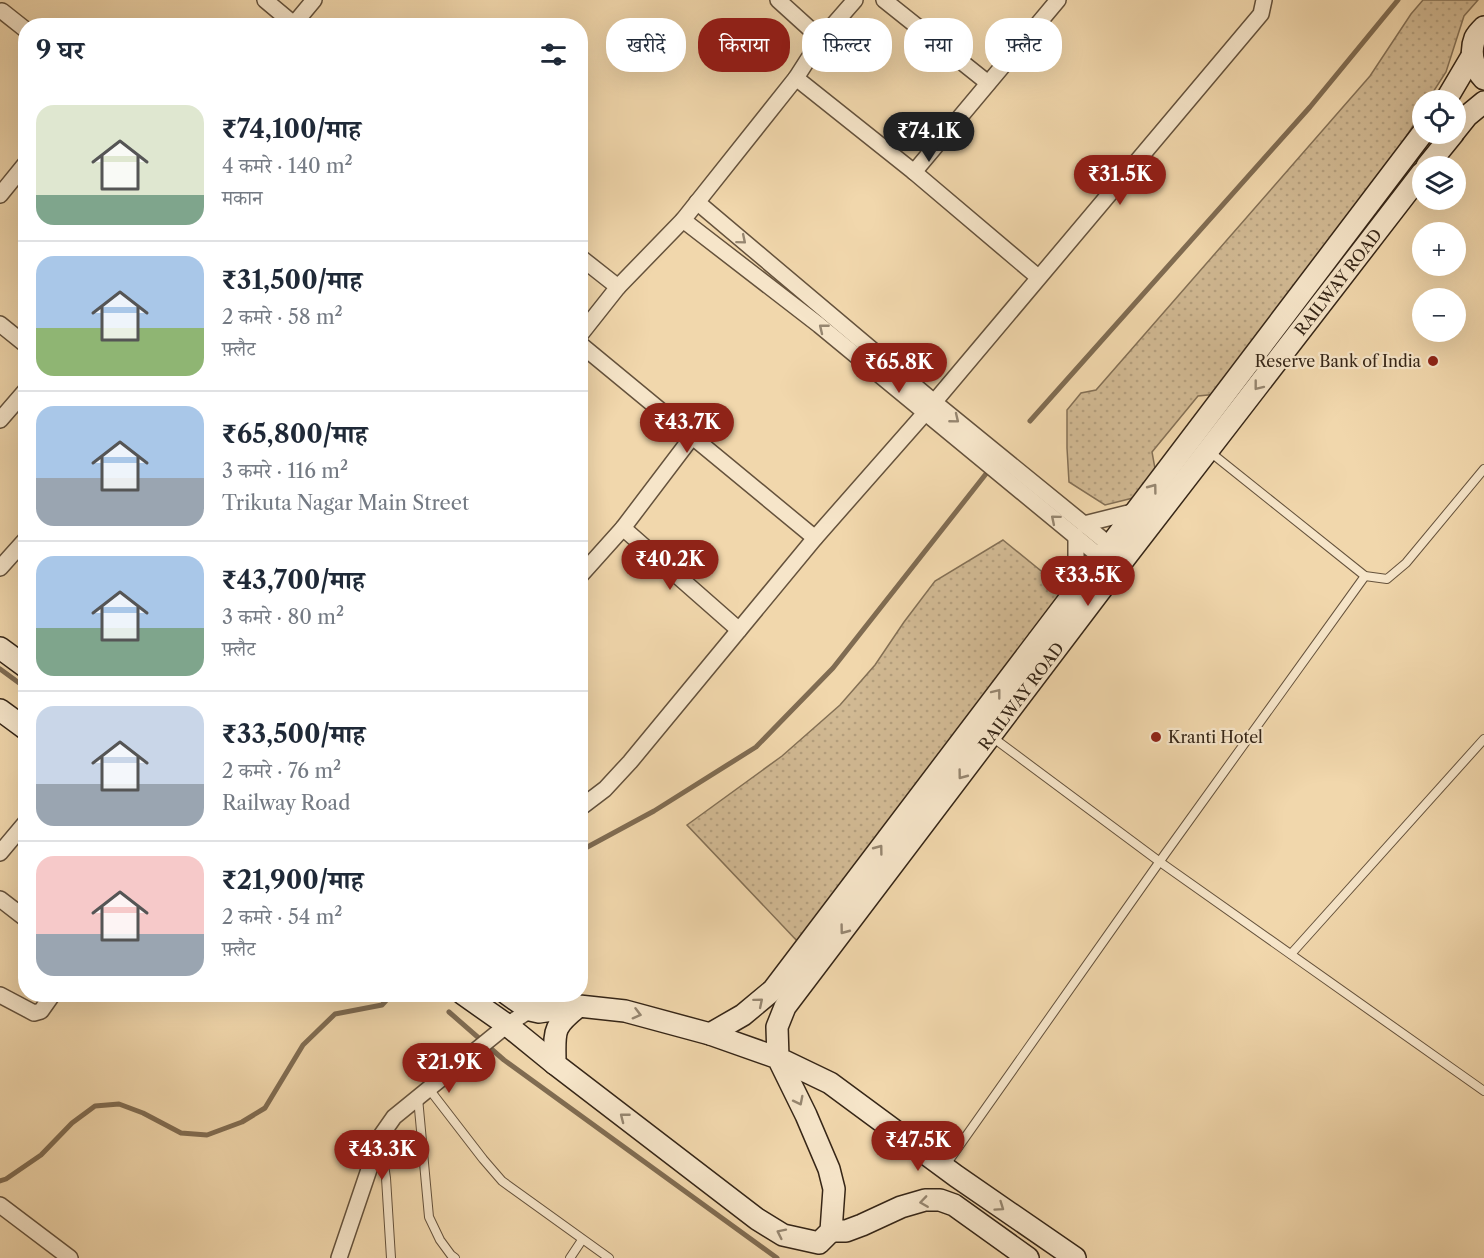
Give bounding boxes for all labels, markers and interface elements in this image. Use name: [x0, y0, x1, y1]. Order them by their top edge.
chip: खरीदें: [606, 18, 686, 72]
chip: किराया: [698, 18, 790, 72]
chip: फ़िल्टर: [802, 18, 892, 72]
chip: नया: [904, 18, 973, 72]
chip: फ़्लैट: [985, 18, 1062, 72]
text: 9 घर: [36, 34, 84, 66]
icon: filters: [537, 38, 570, 71]
map controls: [1412, 90, 1466, 342]
button: locate: [1412, 90, 1466, 144]
pin: ₹74.1K: [880, 112, 978, 163]
text: ₹74,100/माह: [222, 113, 361, 145]
text: ₹74.1K: [897, 119, 961, 143]
icon: home: [84, 129, 156, 201]
text: 4 कमरे · 140 m²: [222, 154, 353, 178]
pin: ₹31.5K: [1071, 155, 1169, 206]
button: layers: [1412, 156, 1466, 210]
text: ₹31.5K: [1088, 162, 1152, 186]
text: मकान: [222, 186, 263, 210]
button: +: [1412, 222, 1466, 276]
street label: RAILWAY ROAD: [1290, 225, 1386, 339]
one-way arrow: [735, 232, 746, 243]
text: ₹31,500/माह: [222, 264, 362, 296]
icon: home: [84, 280, 156, 352]
button: −: [1412, 288, 1466, 342]
text: 2 कमरे · 58 m²: [222, 305, 343, 329]
one-way arrow: [819, 325, 830, 336]
text: फ़्लैट: [222, 337, 255, 361]
pin: ₹65.8K: [850, 343, 948, 394]
text: ₹65.8K: [865, 350, 933, 374]
place label: Reserve Bank of India: [1255, 351, 1422, 371]
marker: Reserve Bank of India: [1426, 354, 1440, 368]
one-way arrow: [1254, 379, 1265, 390]
pin: ₹43.7K: [638, 403, 736, 454]
text: ₹43.7K: [654, 410, 720, 434]
one-way arrow: [949, 412, 960, 423]
text: ₹65,800/माह: [222, 418, 367, 450]
icon: home: [84, 430, 156, 502]
text: 3 कमरे · 116 m²: [222, 459, 348, 483]
one-way arrow: [1146, 484, 1157, 495]
text: Trikuta Nagar Main Street: [222, 491, 469, 515]
one-way arrow: [1051, 515, 1062, 526]
pin: ₹40.2K: [621, 540, 719, 591]
text: ₹40.2K: [636, 547, 704, 571]
pin: ₹33.5K: [1039, 556, 1137, 607]
text: ₹33.5K: [1055, 563, 1121, 587]
text: ₹43,700/माह: [222, 564, 365, 596]
icon: home: [84, 580, 156, 652]
text: 3 कमरे · 80 m²: [222, 605, 344, 629]
text: फ़्लैट: [222, 637, 255, 661]
street label: RAILWAY ROAD: [974, 638, 1068, 754]
one-way arrow: [989, 689, 1000, 700]
text: ₹33,500/माह: [222, 718, 365, 750]
place label: Kranti Hotel: [1168, 727, 1263, 747]
icon: home: [84, 730, 156, 802]
marker: Kranti Hotel: [1149, 730, 1163, 744]
text: 2 कमरे · 76 m²: [222, 759, 341, 783]
one-way arrow: [958, 768, 969, 779]
text: Railway Road: [222, 791, 350, 815]
one-way arrow: [872, 844, 883, 855]
text: ₹21,900/माह: [222, 864, 363, 896]
icon: home: [84, 880, 156, 952]
text: 2 कमरे · 54 m²: [222, 905, 342, 929]
one-way arrow: [840, 924, 851, 935]
text: फ़्लैट: [222, 937, 255, 961]
one-way arrow: [752, 998, 763, 1009]
one-way arrow: [631, 1007, 641, 1019]
pin: ₹21.9K: [400, 1043, 498, 1094]
text: ₹21.9K: [416, 1050, 482, 1074]
one-way arrow: [791, 1094, 803, 1105]
one-way arrow: [620, 1114, 631, 1125]
pin: ₹47.5K: [869, 1121, 967, 1172]
text: ₹47.5K: [885, 1128, 951, 1152]
pin: ₹43.3K: [333, 1130, 431, 1181]
text: ₹43.3K: [348, 1137, 416, 1161]
one-way arrow: [920, 1195, 929, 1207]
one-way arrow: [994, 1200, 1005, 1211]
one-way arrow: [776, 1228, 787, 1240]

